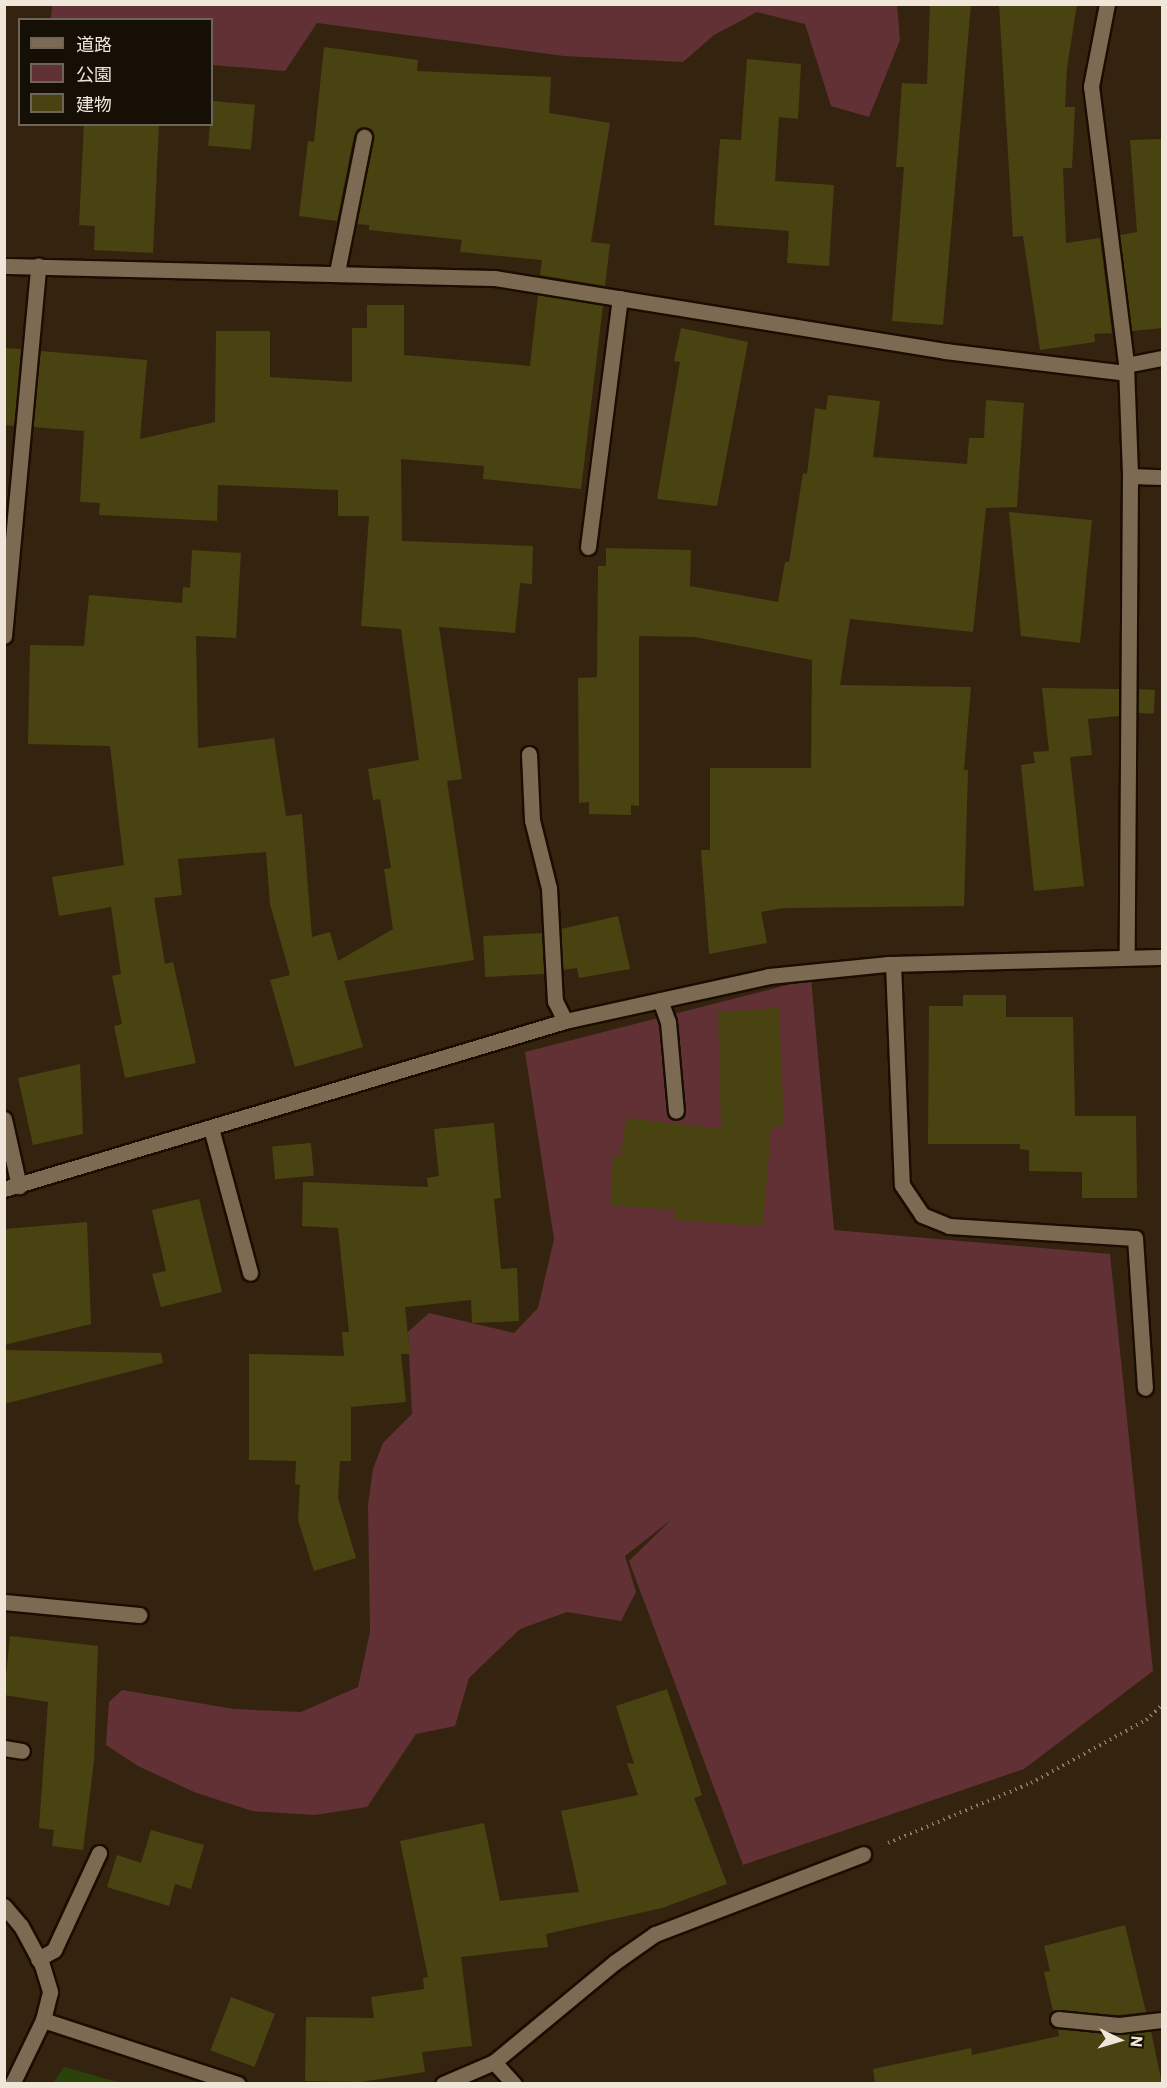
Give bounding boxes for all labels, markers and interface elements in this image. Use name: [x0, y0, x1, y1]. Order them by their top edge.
legend: [18, 18, 213, 126]
text: 道路: [76, 33, 112, 56]
text: 公園: [76, 63, 112, 86]
text: 建物: [76, 93, 112, 116]
north arrow: [1089, 2010, 1149, 2070]
text: N: [1126, 2035, 1147, 2048]

